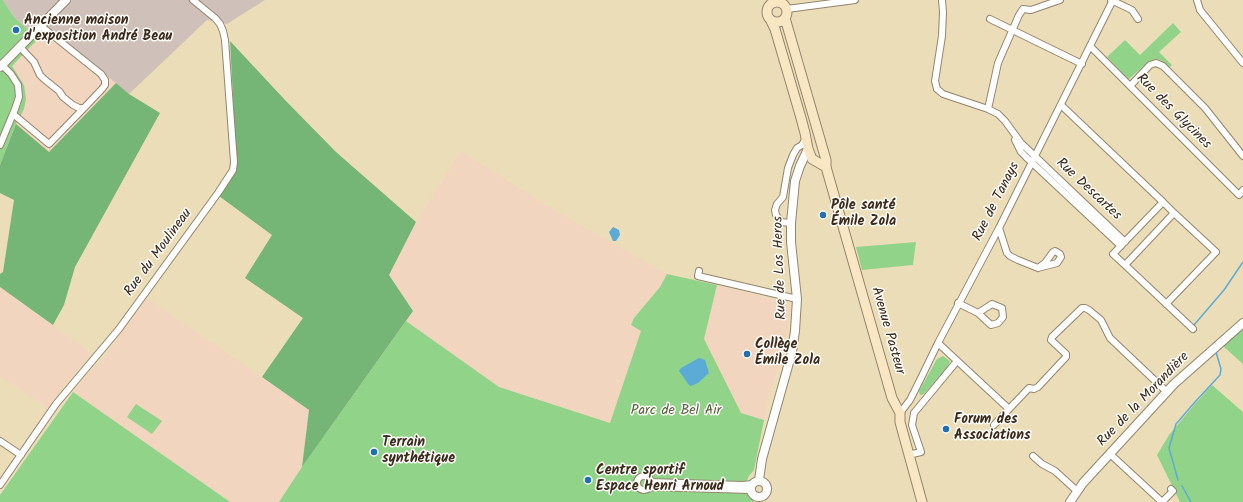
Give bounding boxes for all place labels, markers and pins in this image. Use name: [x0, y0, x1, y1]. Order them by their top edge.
place label: Ancienne maison d'exposition André Beau: [24, 14, 172, 46]
marker: Ancienne maison d'exposition André Beau: [11, 25, 21, 35]
place label: Pôle santé Émile Zola: [831, 199, 896, 232]
marker: Pôle santé Émile Zola: [818, 210, 828, 220]
place label: Collège Émile Zola: [755, 338, 820, 370]
marker: Collège Émile Zola: [742, 349, 752, 359]
place label: Forum des Associations: [954, 413, 1031, 446]
marker: Forum des Associations: [941, 424, 951, 434]
place label: Terrain synthétique: [382, 436, 455, 468]
marker: Terrain synthétique: [369, 447, 379, 457]
place label: Centre sportif Espace Henri Arnoud: [596, 464, 724, 496]
marker: Centre sportif Espace Henri Arnoud: [583, 475, 593, 485]

